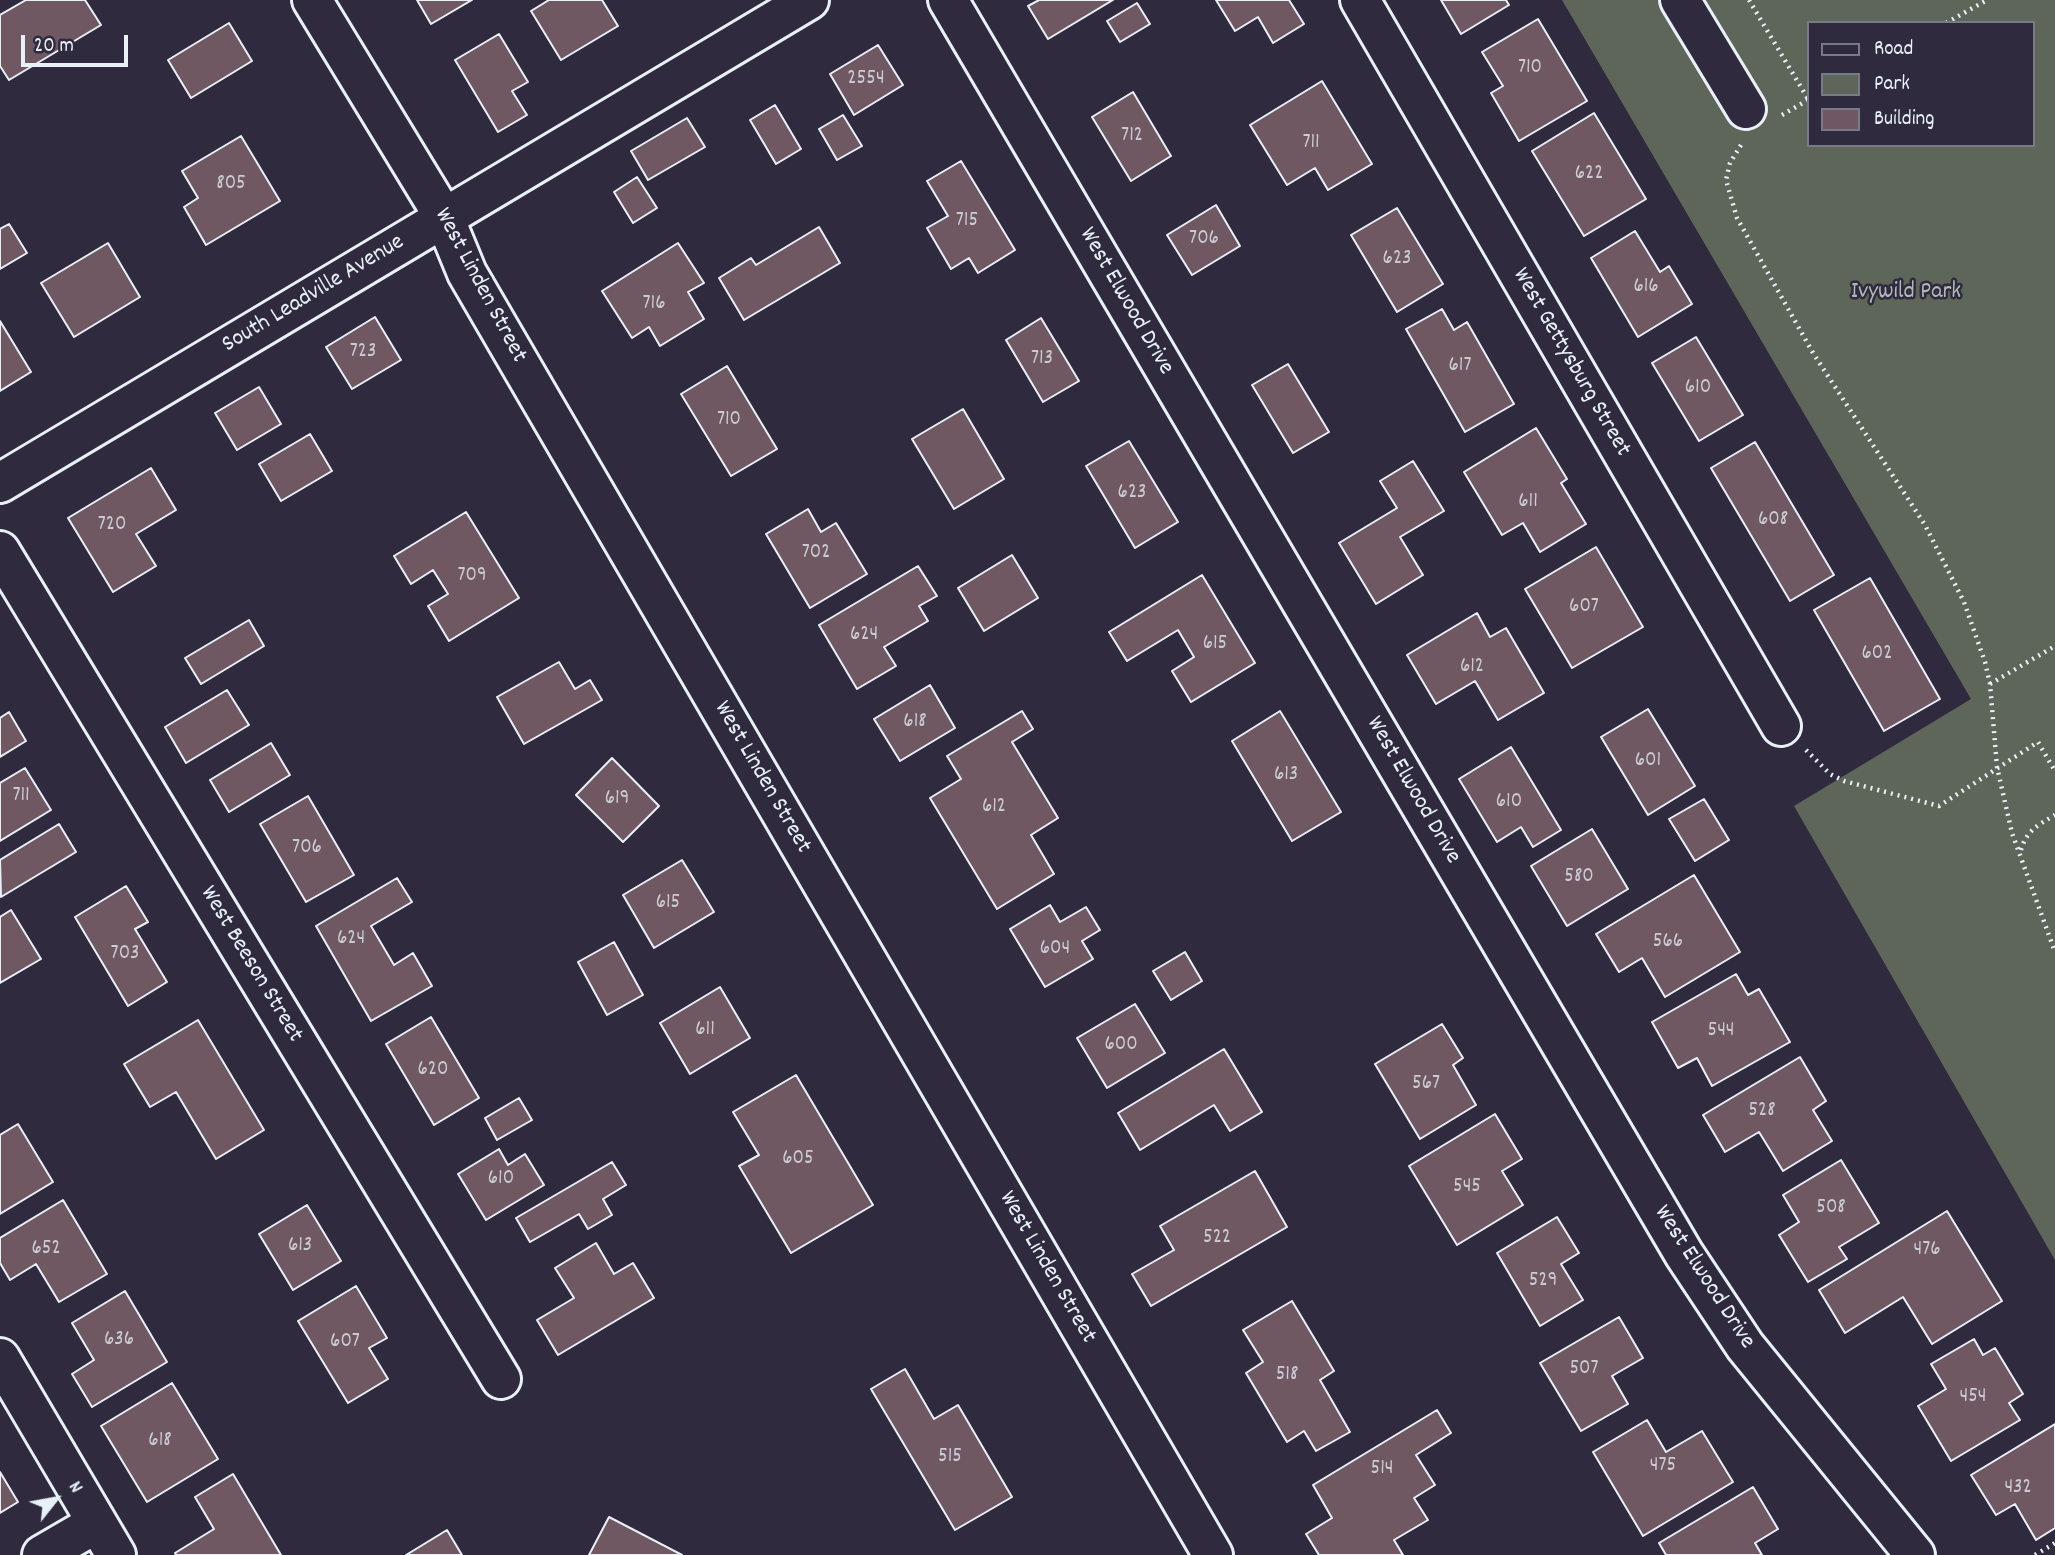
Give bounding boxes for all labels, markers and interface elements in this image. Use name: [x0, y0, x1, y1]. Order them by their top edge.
scale bar: [24, 21, 131, 65]
legend: [1806, 21, 2034, 147]
text: 20 m: [34, 32, 74, 62]
text: Road: [1874, 35, 1913, 65]
house number: 710: [1518, 56, 1542, 82]
house number: 2554: [847, 67, 885, 93]
text: Park: [1874, 70, 1910, 100]
text: Building: [1874, 105, 1934, 135]
house number: 712: [1121, 124, 1143, 150]
house number: 711: [1302, 131, 1320, 157]
house number: 622: [1575, 162, 1603, 188]
house number: 805: [216, 172, 246, 198]
street label: West Linden Street: [426, 204, 532, 368]
house number: 715: [956, 209, 978, 235]
street label: West Elwood Drive: [1071, 223, 1179, 381]
house number: 706: [1189, 227, 1219, 253]
street label: South Leadville Avenue: [218, 229, 410, 361]
house number: 623: [1383, 247, 1411, 273]
street label: West Gettysburg Street: [1504, 264, 1636, 462]
house number: 616: [1633, 275, 1659, 301]
park label: Ivywild Park: [1851, 280, 1961, 308]
house number: 716: [643, 292, 665, 318]
house number: 723: [350, 340, 376, 366]
house number: 713: [1031, 347, 1053, 373]
house number: 617: [1449, 354, 1471, 380]
house number: 610: [1685, 376, 1711, 402]
house number: 710: [717, 408, 741, 434]
house number: 623: [1118, 481, 1146, 507]
house number: 611: [1518, 490, 1538, 516]
house number: 608: [1758, 508, 1788, 534]
house number: 720: [98, 513, 126, 539]
house number: 702: [802, 541, 830, 567]
house number: 709: [457, 564, 487, 590]
house number: 607: [1569, 595, 1599, 621]
house number: 624: [850, 623, 878, 649]
house number: 615: [1203, 632, 1227, 658]
house number: 602: [1862, 642, 1892, 668]
house number: 612: [1460, 655, 1484, 681]
street label: West Linden Street: [706, 697, 816, 859]
house number: 618: [903, 710, 927, 736]
street label: West Elwood Drive: [1358, 712, 1466, 870]
house number: 601: [1635, 749, 1661, 775]
house number: 613: [1274, 763, 1298, 789]
house number: 711: [12, 784, 30, 810]
house number: 619: [605, 787, 629, 813]
house number: 610: [1496, 790, 1522, 816]
house number: 612: [982, 795, 1006, 821]
house number: 706: [292, 836, 322, 862]
house number: 580: [1564, 865, 1594, 891]
street label: West Beeson Street: [192, 882, 308, 1048]
house number: 615: [656, 891, 680, 917]
house number: 624: [337, 927, 365, 953]
house number: 566: [1653, 930, 1683, 956]
house number: 604: [1040, 937, 1070, 963]
house number: 703: [111, 942, 139, 968]
house number: 611: [695, 1018, 715, 1044]
house number: 544: [1707, 1019, 1735, 1045]
house number: 600: [1104, 1033, 1138, 1059]
house number: 620: [418, 1058, 448, 1084]
house number: 567: [1412, 1072, 1440, 1098]
house number: 528: [1748, 1099, 1776, 1125]
house number: 605: [782, 1147, 814, 1173]
house number: 610: [488, 1167, 514, 1193]
house number: 545: [1453, 1175, 1481, 1201]
street label: West Linden Street: [991, 1187, 1101, 1349]
house number: 508: [1816, 1196, 1846, 1222]
street label: West Elwood Drive: [1646, 1201, 1760, 1355]
house number: 522: [1203, 1226, 1231, 1252]
house number: 613: [288, 1234, 312, 1260]
house number: 652: [31, 1237, 61, 1263]
house number: 476: [1913, 1238, 1941, 1264]
house number: 529: [1529, 1269, 1557, 1295]
house number: 636: [104, 1328, 134, 1354]
house number: 607: [330, 1330, 360, 1356]
house number: 507: [1569, 1357, 1599, 1383]
house number: 518: [1276, 1363, 1298, 1389]
house number: 454: [1959, 1385, 1987, 1411]
house number: 618: [148, 1429, 172, 1455]
house number: 515: [938, 1445, 962, 1471]
house number: 475: [1650, 1454, 1676, 1480]
house number: 514: [1370, 1457, 1394, 1483]
north arrow: [21, 1464, 91, 1534]
house number: 432: [2004, 1476, 2032, 1502]
text: N: [60, 1477, 88, 1499]

